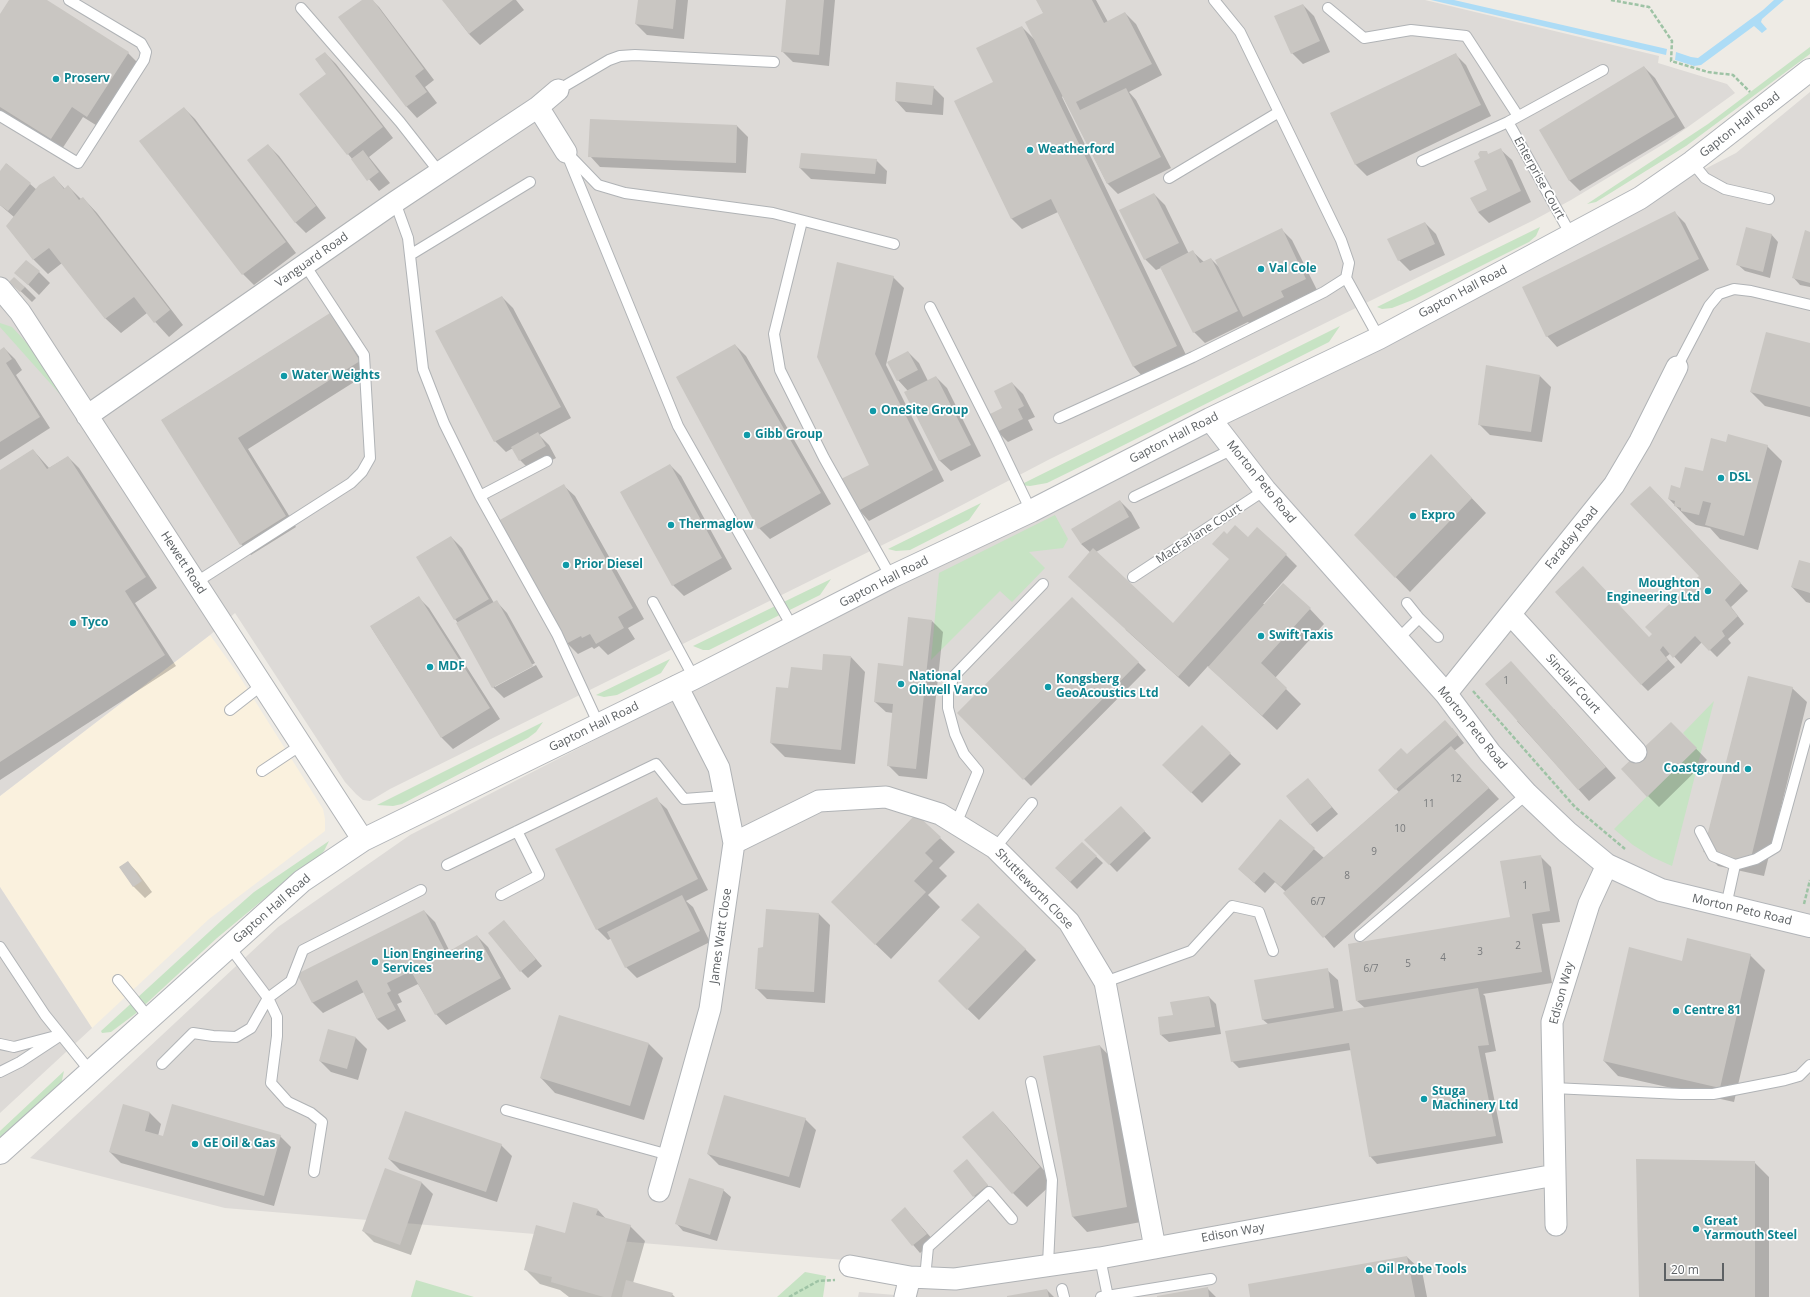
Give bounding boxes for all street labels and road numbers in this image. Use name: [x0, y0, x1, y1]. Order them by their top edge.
street label: Gapton Hall Road: [1697, 89, 1783, 161]
street label: Enterprise Court: [1510, 134, 1568, 222]
street label: Vanguard Road: [273, 230, 351, 290]
street label: Gapton Hall Road: [1416, 263, 1510, 321]
street label: Gapton Hall Road: [1127, 409, 1221, 467]
street label: Morton Peto Road: [1223, 438, 1299, 526]
street label: MacFarlane Court: [1153, 501, 1245, 567]
street label: Faraday Road: [1542, 504, 1602, 572]
street label: Hewett Road: [157, 529, 209, 597]
street label: Gapton Hall Road: [837, 553, 931, 611]
street label: Sinclair Court: [1543, 651, 1603, 717]
street label: Morton Peto Road: [1434, 684, 1510, 772]
street label: Gapton Hall Road: [547, 699, 641, 755]
street label: Shuttleworth Close: [992, 846, 1076, 932]
street label: Gapton Hall Road: [230, 871, 314, 947]
street label: James Watt Close: [707, 887, 735, 985]
street label: Morton Peto Road: [1691, 892, 1793, 928]
street label: Edison Way: [1547, 960, 1577, 1026]
street label: Edison Way: [1200, 1220, 1266, 1246]

